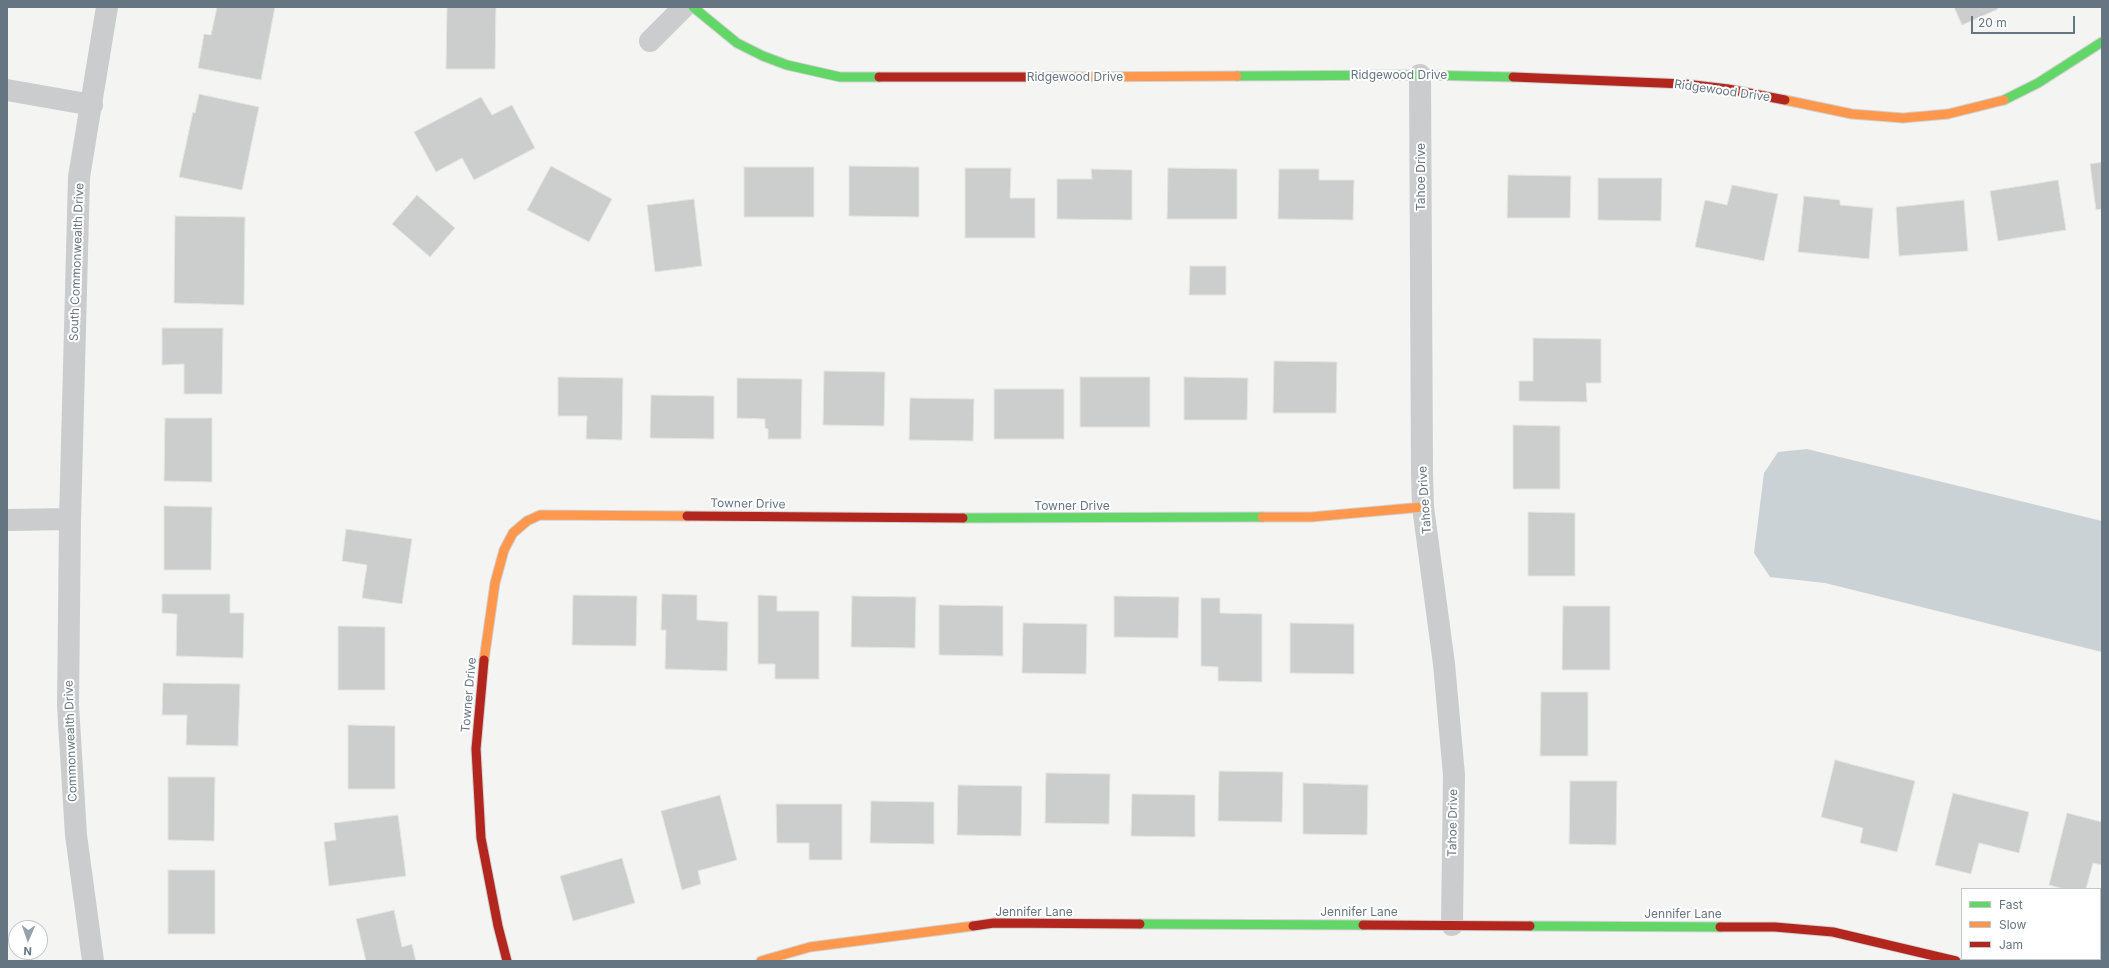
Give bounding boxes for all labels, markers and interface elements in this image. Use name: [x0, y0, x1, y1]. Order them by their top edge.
scale bar: [1973, 8, 2077, 34]
text: 20 m: [1978, 15, 2007, 30]
street label: Ridgewood Drive: [1351, 68, 1447, 82]
street label: Ridgewood Drive: [1027, 70, 1123, 84]
street label: Ridgewood Drive: [1673, 77, 1771, 105]
street label: Tahoe Drive: [1414, 143, 1428, 211]
street label: South Commonwealth Drive: [67, 183, 87, 341]
street label: Tahoe Drive: [1415, 466, 1435, 534]
street label: Towner Drive: [710, 496, 786, 512]
street label: Towner Drive: [1034, 499, 1110, 513]
street label: Towner Drive: [459, 657, 479, 733]
street label: Commonwealth Drive: [62, 680, 80, 802]
street label: Tahoe Drive: [1445, 789, 1461, 857]
legend: [1961, 888, 2101, 960]
text: Fast: [1999, 897, 2023, 912]
street label: Jennifer Lane: [995, 905, 1073, 919]
street label: Jennifer Lane: [1320, 905, 1398, 919]
street label: Jennifer Lane: [1644, 907, 1722, 921]
text: Slow: [1999, 917, 2026, 932]
north arrow: [8, 920, 48, 960]
text: Jam: [1999, 937, 2023, 952]
text: N: [23, 944, 32, 958]

